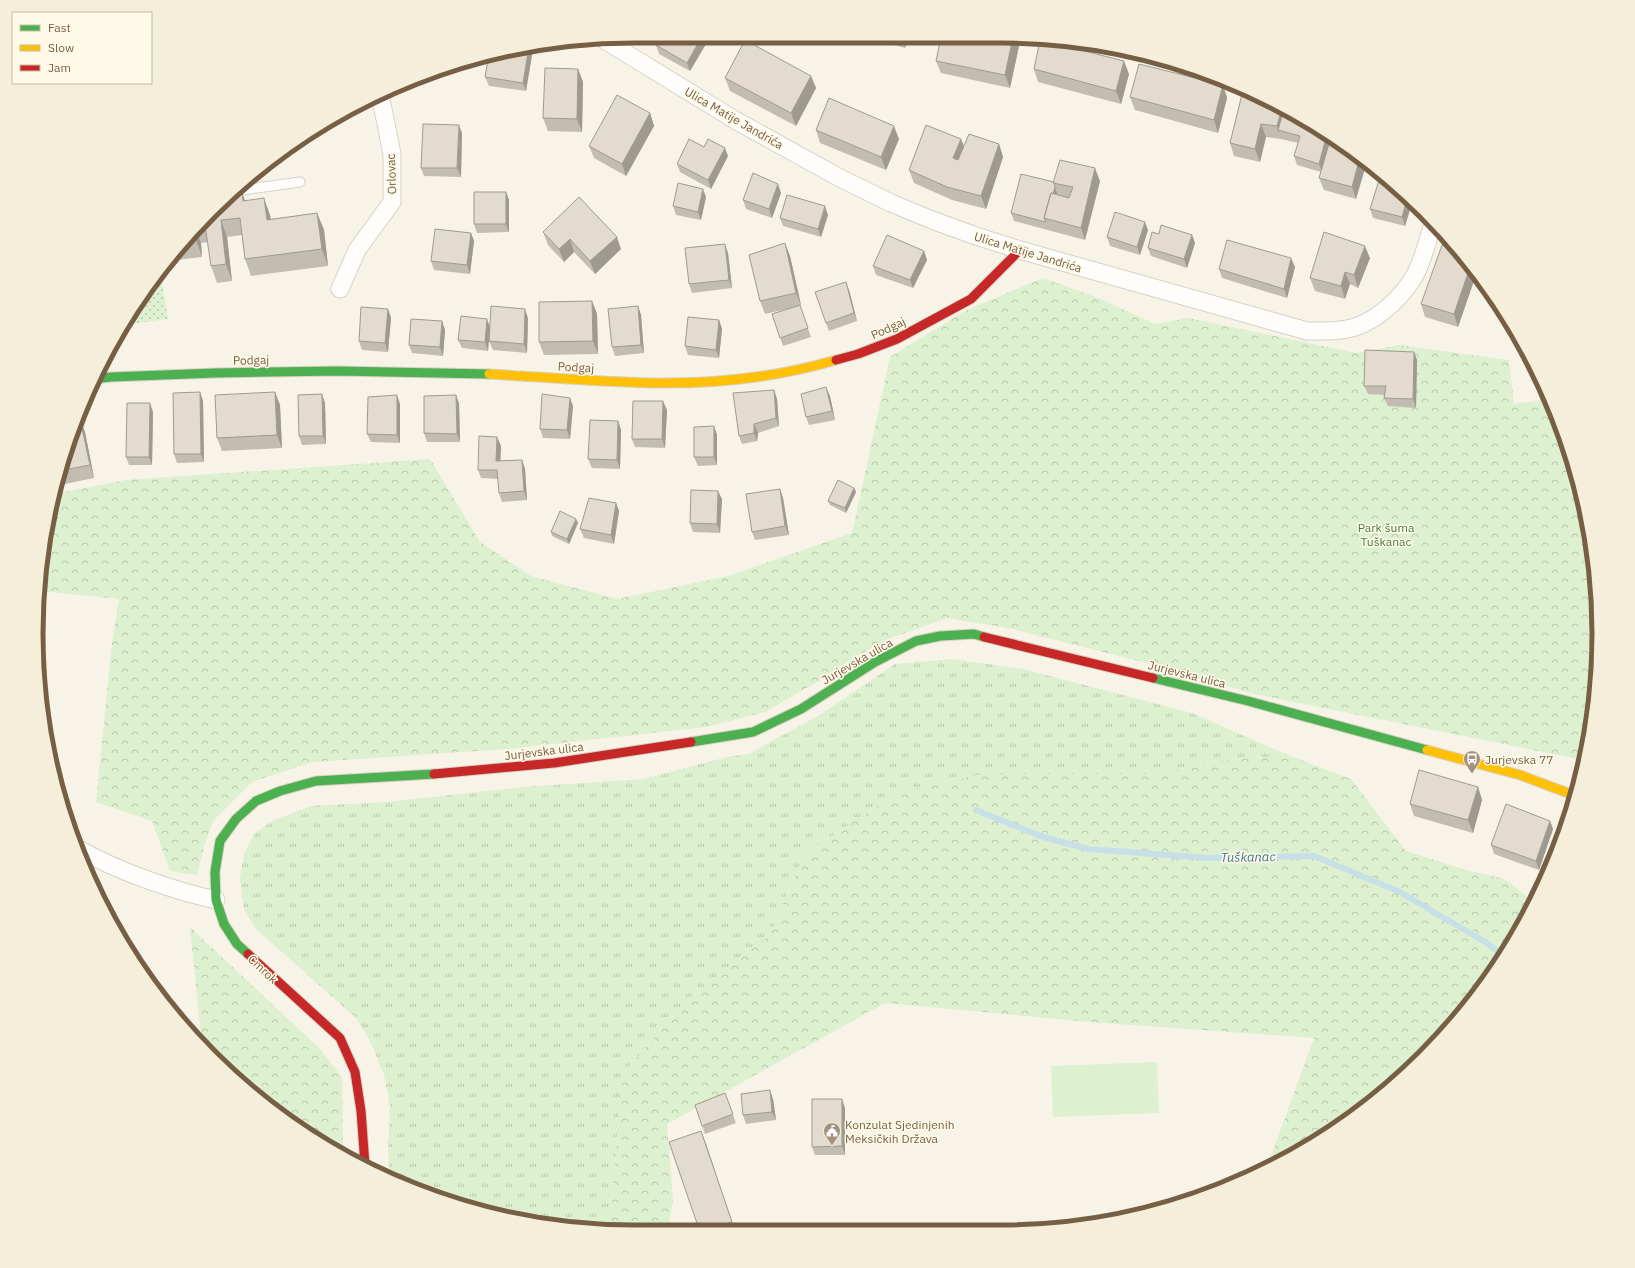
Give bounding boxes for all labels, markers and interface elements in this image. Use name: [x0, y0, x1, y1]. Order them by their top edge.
legend: [12, 12, 152, 84]
text: Fast: [48, 20, 71, 35]
text: Slow: [48, 40, 74, 55]
text: Jam: [48, 60, 71, 75]
street label: Ulica Matije Jandrića: [682, 84, 787, 153]
street label: Orlovac: [383, 153, 399, 195]
street label: Ulica Matije Jandrića: [972, 229, 1084, 276]
street label: Podgaj: [868, 314, 908, 342]
street label: Podgaj: [233, 352, 269, 368]
street label: Podgaj: [557, 359, 595, 375]
park label: Park šuma Tuškanac: [1358, 520, 1415, 549]
street label: Jurjevska ulica: [819, 634, 896, 687]
street label: Jurjevska ulica: [1147, 657, 1228, 691]
street label: Jurjevska ulica: [504, 739, 585, 763]
bus stop icon: Jurjevska 77: [1462, 749, 1482, 774]
place label: Jurjevska 77: [1485, 752, 1554, 767]
water label: Tuškanac: [1220, 848, 1276, 866]
street label: Cmrok: [245, 951, 282, 987]
place label: Konzulat Sjedinjenih Meksičkih Država: [845, 1117, 955, 1146]
public building icon: Konzulat Sjedinjenih Meksičkih Država: [822, 1121, 842, 1146]

